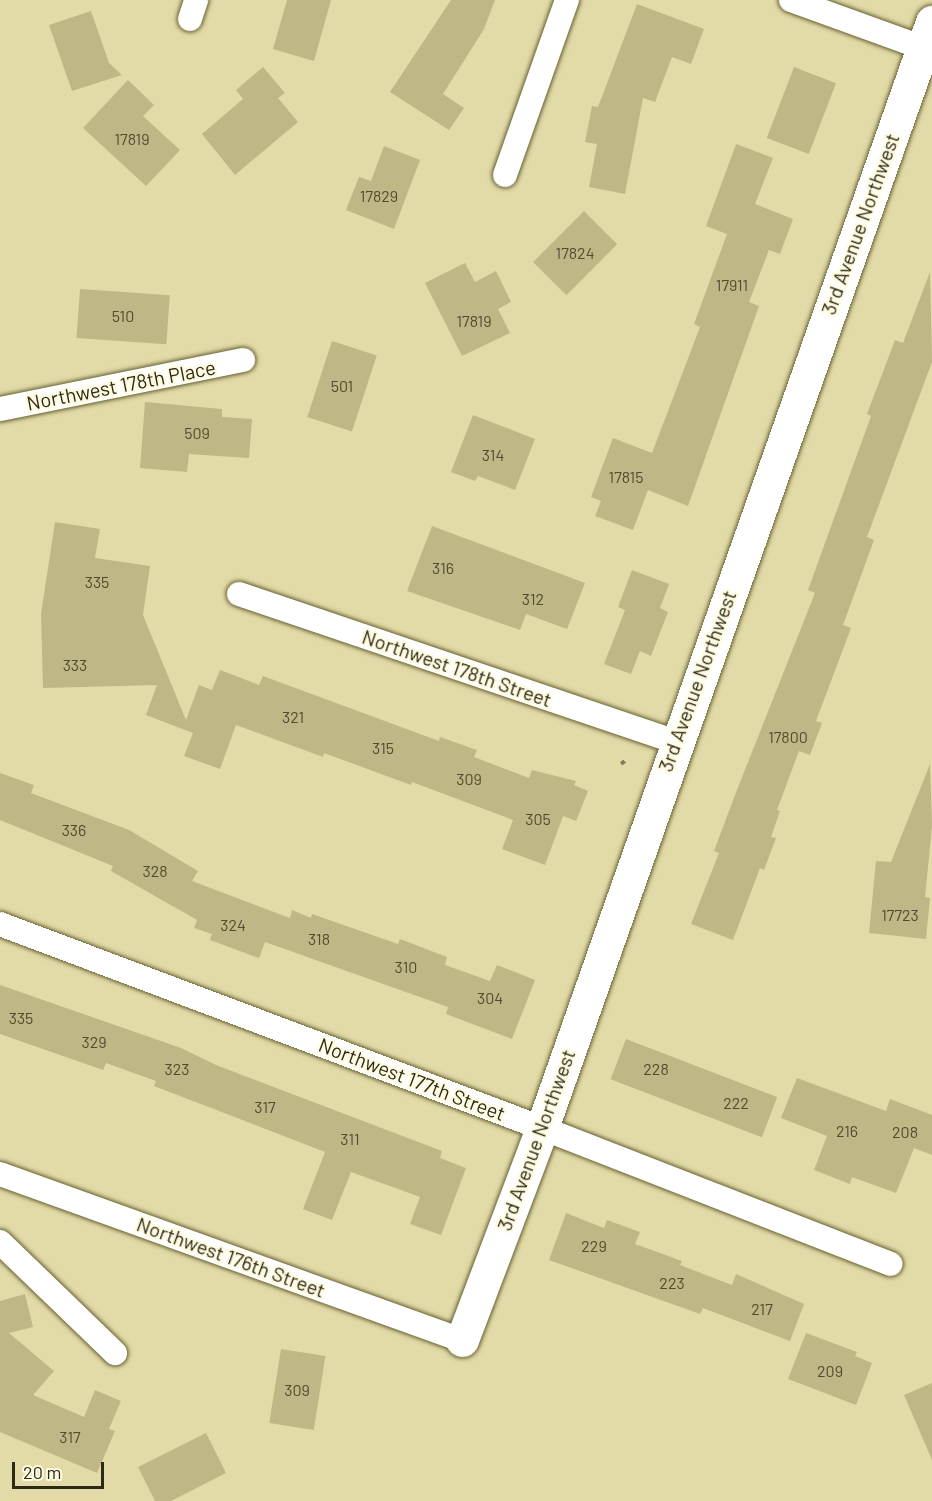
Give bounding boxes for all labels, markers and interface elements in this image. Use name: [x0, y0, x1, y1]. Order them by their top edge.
house number: 17819: [115, 129, 149, 149]
street label: 3rd Avenue Northwest: [816, 130, 904, 318]
house number: 17829: [360, 186, 398, 206]
house number: 17824: [556, 243, 594, 263]
house number: 17911: [716, 275, 748, 295]
house number: 510: [112, 306, 134, 326]
house number: 17819: [457, 311, 491, 331]
street label: Northwest 178th Place: [25, 355, 217, 415]
house number: 501: [331, 376, 353, 396]
house number: 509: [184, 423, 210, 443]
house number: 314: [482, 445, 504, 465]
house number: 17815: [609, 467, 643, 487]
house number: 316: [432, 558, 454, 578]
house number: 335: [85, 572, 109, 592]
street label: 3rd Avenue Northwest: [653, 587, 741, 775]
house number: 312: [522, 589, 544, 609]
street label: Northwest 178th Street: [359, 624, 555, 712]
house number: 333: [63, 655, 87, 675]
house number: 321: [282, 707, 304, 727]
house number: 17800: [768, 727, 808, 747]
house number: 315: [372, 738, 394, 758]
house number: 309: [456, 769, 482, 789]
house number: 305: [525, 809, 551, 829]
house number: 336: [62, 820, 86, 840]
house number: 328: [142, 861, 168, 881]
house number: 17723: [881, 905, 919, 925]
house number: 324: [220, 915, 246, 935]
house number: 318: [308, 929, 330, 949]
house number: 310: [395, 957, 417, 977]
house number: 304: [477, 988, 503, 1008]
house number: 335: [9, 1008, 33, 1028]
house number: 329: [81, 1032, 107, 1052]
street label: Northwest 177th Street: [315, 1032, 509, 1126]
street label: 3rd Avenue Northwest: [492, 1046, 580, 1234]
house number: 323: [165, 1059, 189, 1079]
house number: 228: [643, 1059, 669, 1079]
house number: 222: [723, 1093, 749, 1113]
house number: 317: [254, 1097, 276, 1117]
house number: 216: [836, 1121, 858, 1141]
house number: 208: [892, 1122, 918, 1142]
house number: 311: [340, 1129, 360, 1149]
street label: Northwest 176th Street: [134, 1212, 328, 1302]
house number: 229: [581, 1236, 607, 1256]
house number: 223: [659, 1273, 685, 1293]
house number: 217: [751, 1299, 773, 1319]
house number: 209: [817, 1361, 843, 1381]
house number: 309: [284, 1380, 310, 1400]
house number: 317: [59, 1427, 81, 1447]
scale bar: [15, 1450, 106, 1488]
text: 20 m: [23, 1461, 61, 1483]

